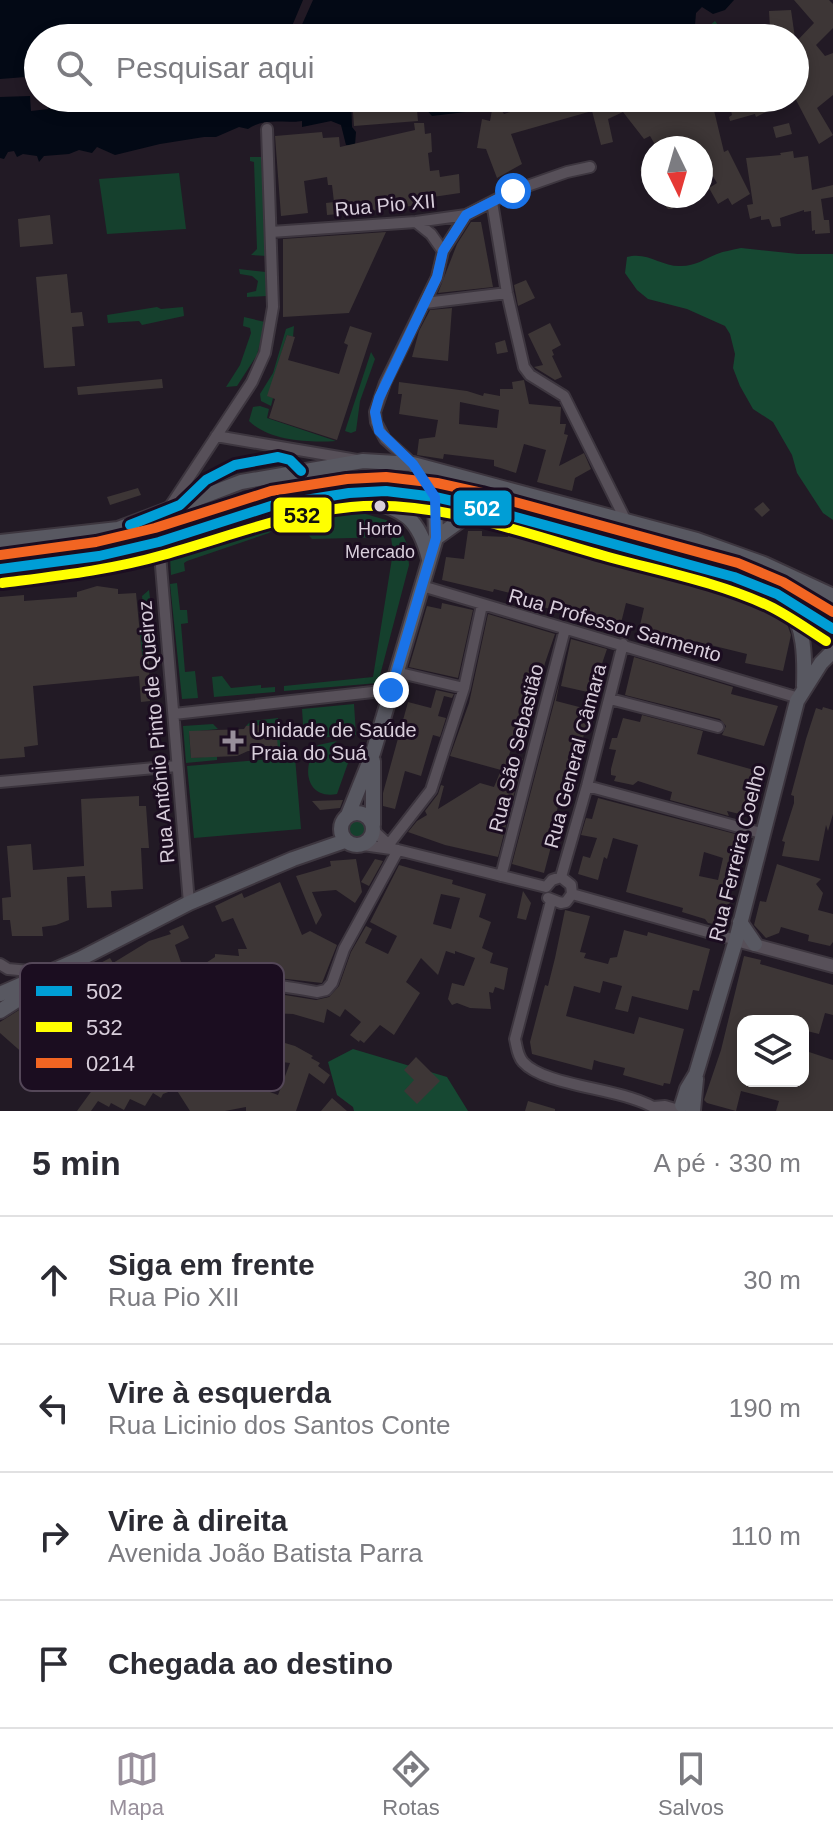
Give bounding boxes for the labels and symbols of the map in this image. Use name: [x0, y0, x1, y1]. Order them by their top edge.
north arrow: [641, 136, 713, 208]
route start: [495, 173, 531, 209]
street label: Rua Pio XII: [334, 190, 436, 220]
line badge: 502: [452, 489, 513, 527]
line badge: 532: [272, 496, 333, 534]
text: 502: [464, 496, 500, 521]
marker: Horto Mercado: [372, 498, 388, 514]
text: 532: [284, 503, 320, 528]
place label: Horto Mercado: [345, 519, 415, 562]
street label: Rua Professor Sarmento: [506, 584, 724, 666]
street label: Rua Antônio Pinto de Queiroz: [134, 600, 178, 864]
street label: Rua General Câmara: [540, 661, 610, 851]
street label: Rua São Sebastião: [484, 662, 548, 834]
route end: [373, 672, 409, 708]
place label: Unidade de Saúde Praia do Suá: [251, 719, 417, 764]
marker: Unidade de Saúde Praia do Suá: [222, 730, 244, 752]
street label: Rua Ferreira Coelho: [704, 762, 770, 944]
legend: [20, 963, 284, 1091]
text: 502: [86, 979, 123, 1004]
text: 532: [86, 1015, 123, 1040]
text: 0214: [86, 1051, 135, 1076]

